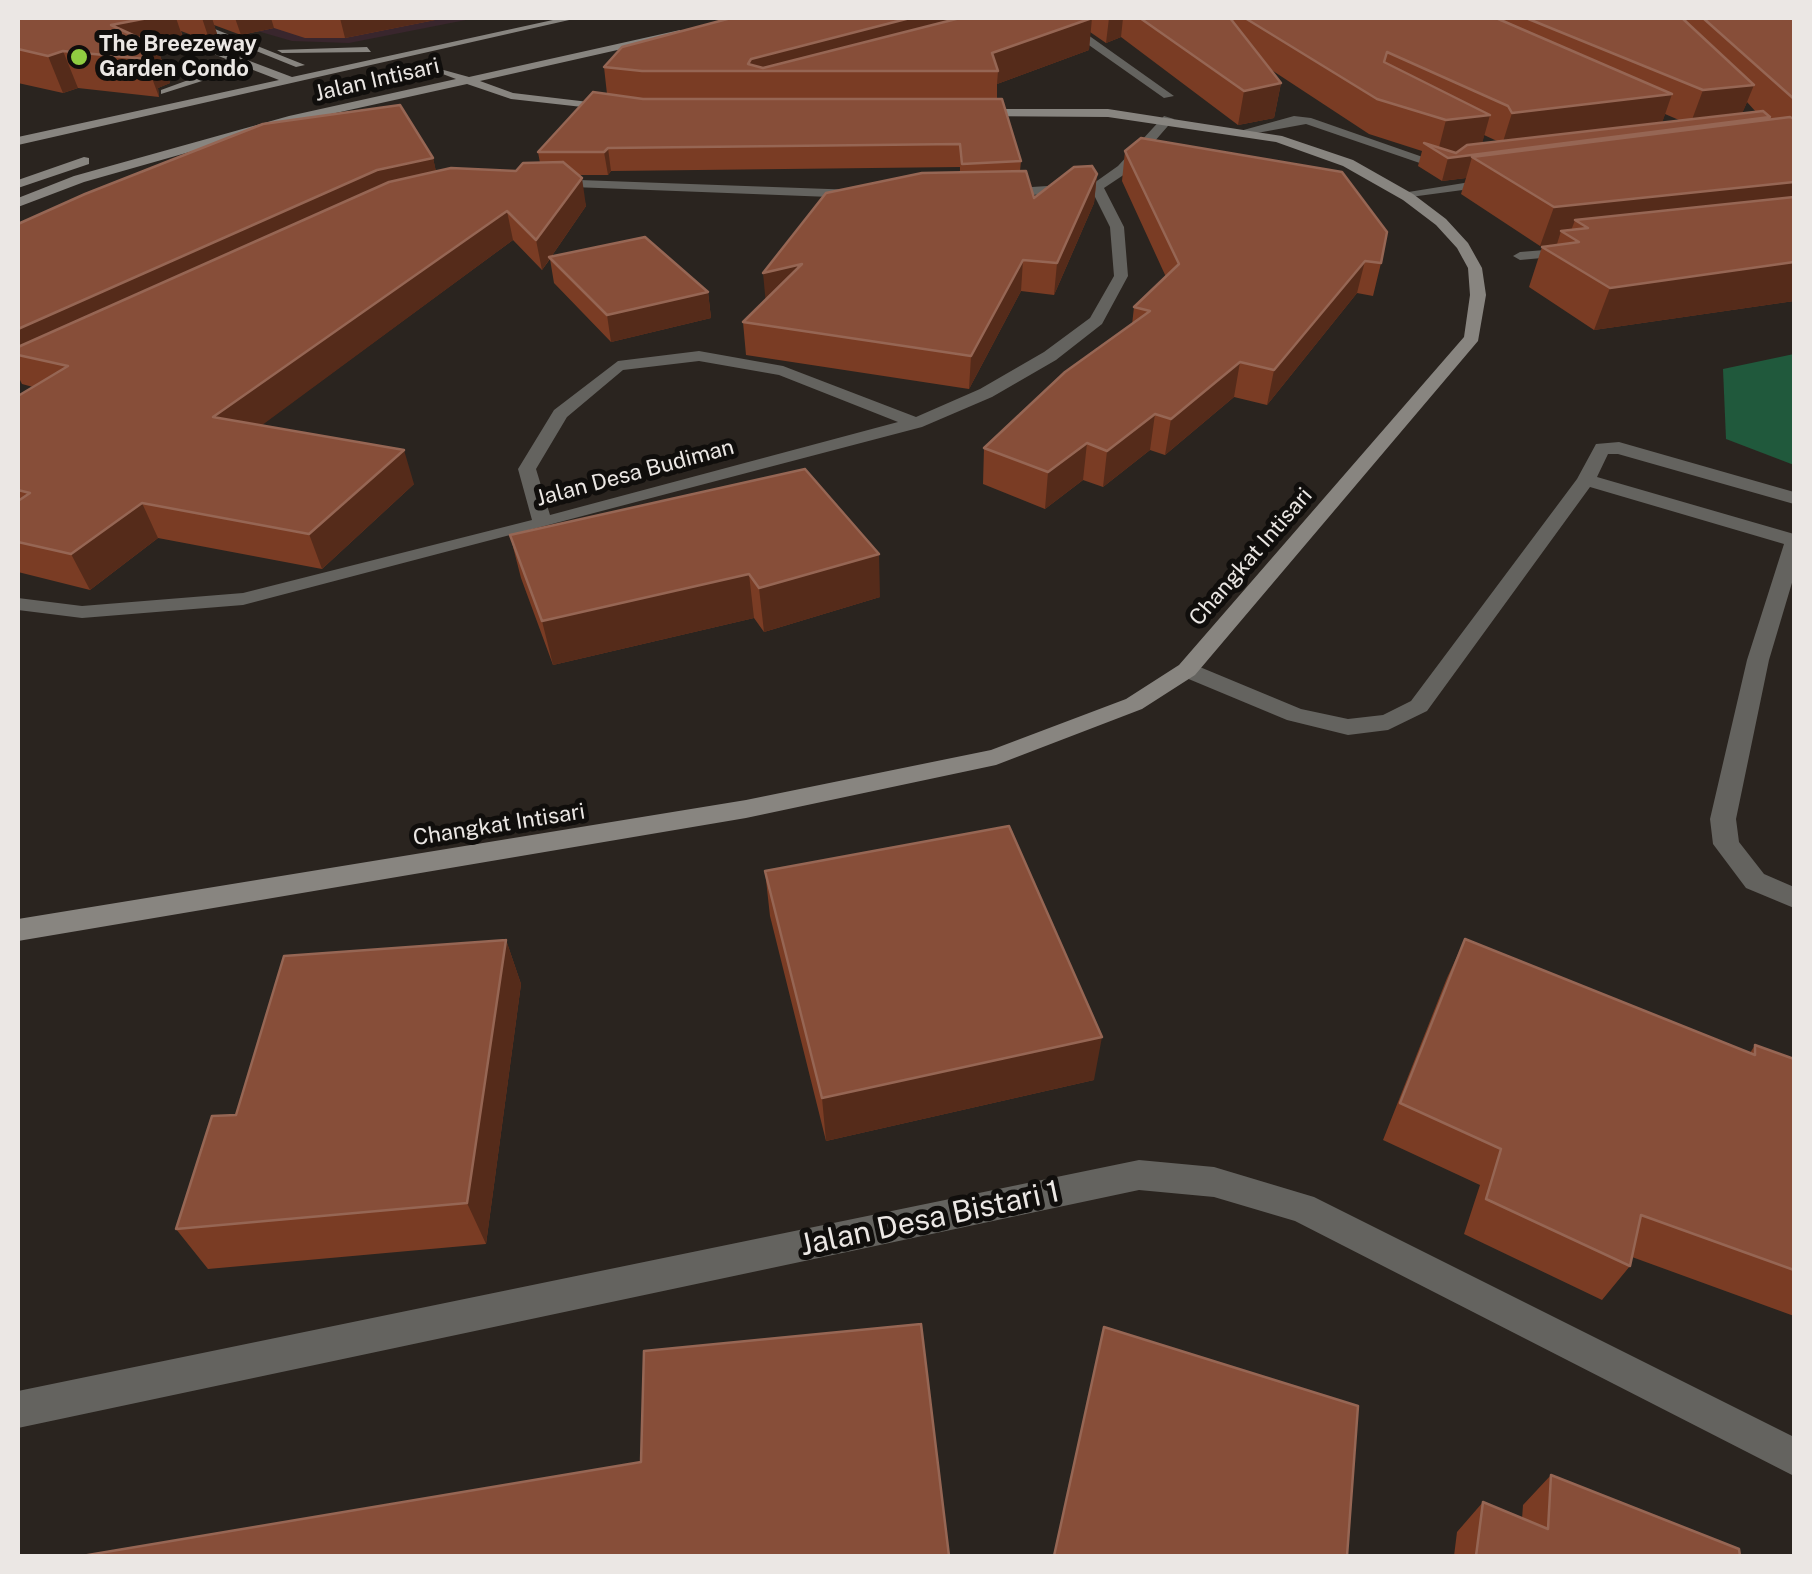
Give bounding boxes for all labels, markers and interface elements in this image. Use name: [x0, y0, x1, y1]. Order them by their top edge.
place label: The Breezeway Garden Condo: [99, 31, 257, 82]
marker: The Breezeway Garden Condo: [68, 46, 90, 68]
street label: Jalan Intisari: [312, 53, 442, 107]
street label: Jalan Desa Budiman: [533, 434, 737, 512]
street label: Changkat Intisari: [1184, 483, 1318, 631]
street label: Changkat Intisari: [411, 798, 587, 852]
street label: Jalan Desa Bistari 1: [797, 1174, 1063, 1264]

